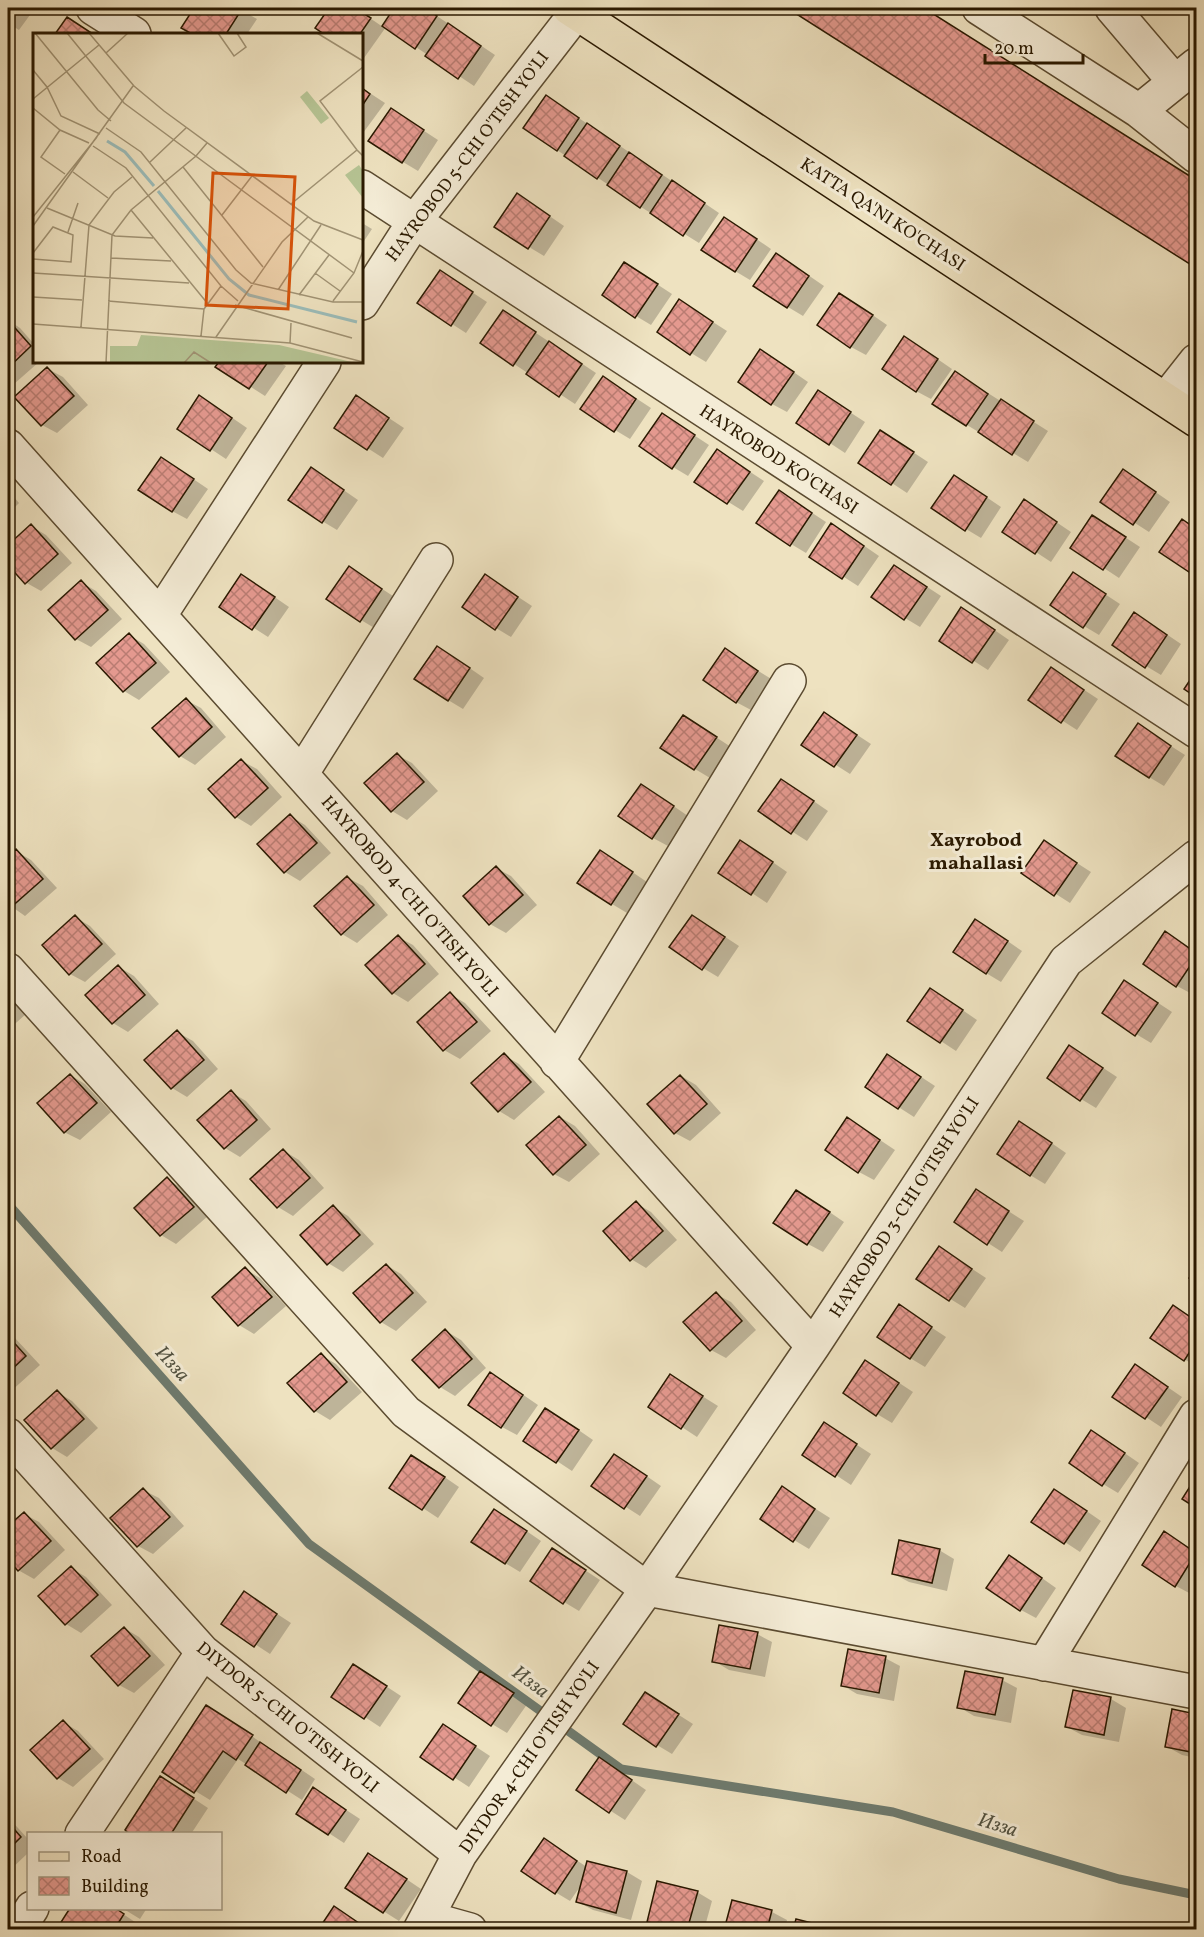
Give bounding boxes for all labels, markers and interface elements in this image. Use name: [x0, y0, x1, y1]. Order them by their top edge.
scale bar: [985, 27, 1082, 65]
inset map: [33, 33, 363, 363]
text: 20 m: [994, 37, 1034, 62]
street label: HAYROBOD 5-CHI O'TISH YO'LI: [381, 46, 556, 267]
street label: KATTA QA'NI KO'CHASI: [795, 152, 970, 278]
street label: HAYROBOD KO'CHASI: [694, 399, 863, 521]
street label: HAYROBOD 4-CHI O'TISH YO'LI: [314, 791, 503, 1003]
district label: Xayrobod mahallasi: [929, 827, 1023, 878]
street label: HAYROBOD 3-CHI O'TISH YO'LI: [824, 1093, 986, 1323]
water label: Изза: [148, 1340, 195, 1389]
street label: DIYDOR 5-CHI O'TISH YO'LI: [190, 1637, 384, 1800]
street label: DIYDOR 4-CHI O'TISH YO'LI: [454, 1657, 606, 1859]
water label: Изза: [505, 1659, 554, 1706]
water label: Изза: [974, 1807, 1021, 1845]
legend: [27, 1832, 222, 1910]
text: Road: [81, 1845, 122, 1870]
text: Building: [81, 1875, 149, 1900]

